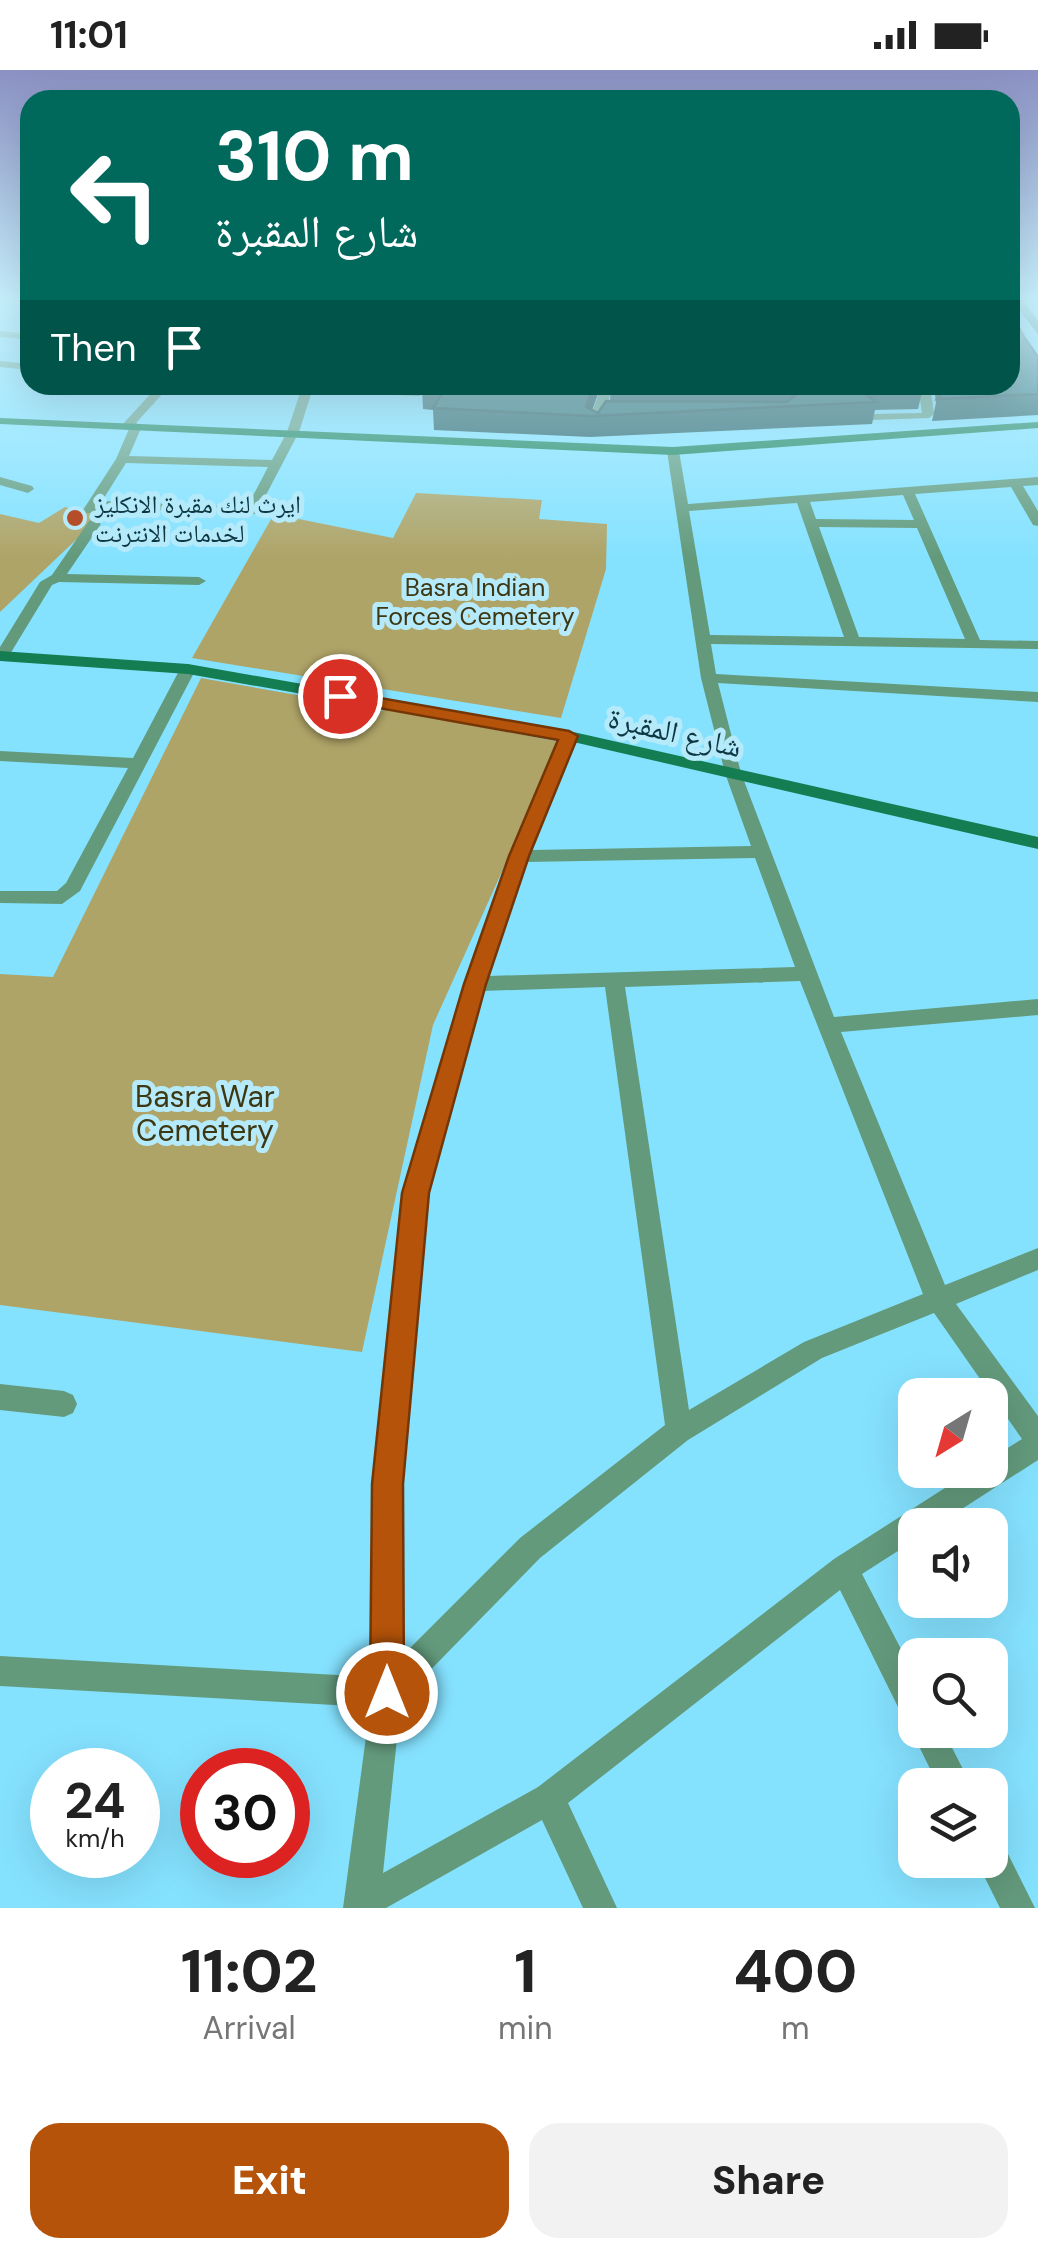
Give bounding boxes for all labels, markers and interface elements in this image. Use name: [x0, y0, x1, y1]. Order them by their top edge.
text: 11:01: [50, 10, 128, 60]
text: 310 m: [215, 111, 414, 202]
icon: left: [50, 130, 180, 260]
text: شارع المقبرة: [215, 202, 418, 261]
icon: arrive: [157, 320, 212, 375]
text: Then: [50, 323, 137, 373]
place label: ايرث لنك مقبرة الانكليز لخدمات الانترنت: [94, 488, 301, 550]
marker: ايرث لنك مقبرة الانكليز لخدمات الانترنت: [64, 507, 86, 529]
park label: Basra Indian Forces Cemetery: [375, 571, 575, 633]
pin: [298, 654, 383, 739]
icon: arrive: [313, 669, 368, 724]
street label: شارع المقبرة: [605, 698, 745, 766]
park label: Basra War Cemetery: [135, 1077, 275, 1150]
north arrow: [898, 1378, 1008, 1488]
map controls: [898, 1378, 1008, 1878]
button: sound: [898, 1508, 1008, 1618]
button: search: [898, 1638, 1008, 1748]
position arrow: [335, 1641, 439, 1745]
speed limit sign: 30: [180, 1748, 310, 1878]
text: 24: [65, 1768, 126, 1834]
button: layers: [898, 1768, 1008, 1878]
text: km/h: [65, 1822, 125, 1855]
text: 11:02: [181, 1932, 317, 2011]
text: 1: [514, 1932, 536, 2011]
text: 400: [733, 1932, 857, 2011]
text: Arrival: [202, 2007, 296, 2049]
text: min: [498, 2007, 553, 2049]
text: m: [781, 2007, 810, 2049]
button: Exit: [30, 2123, 509, 2238]
button: Share: [529, 2123, 1008, 2238]

